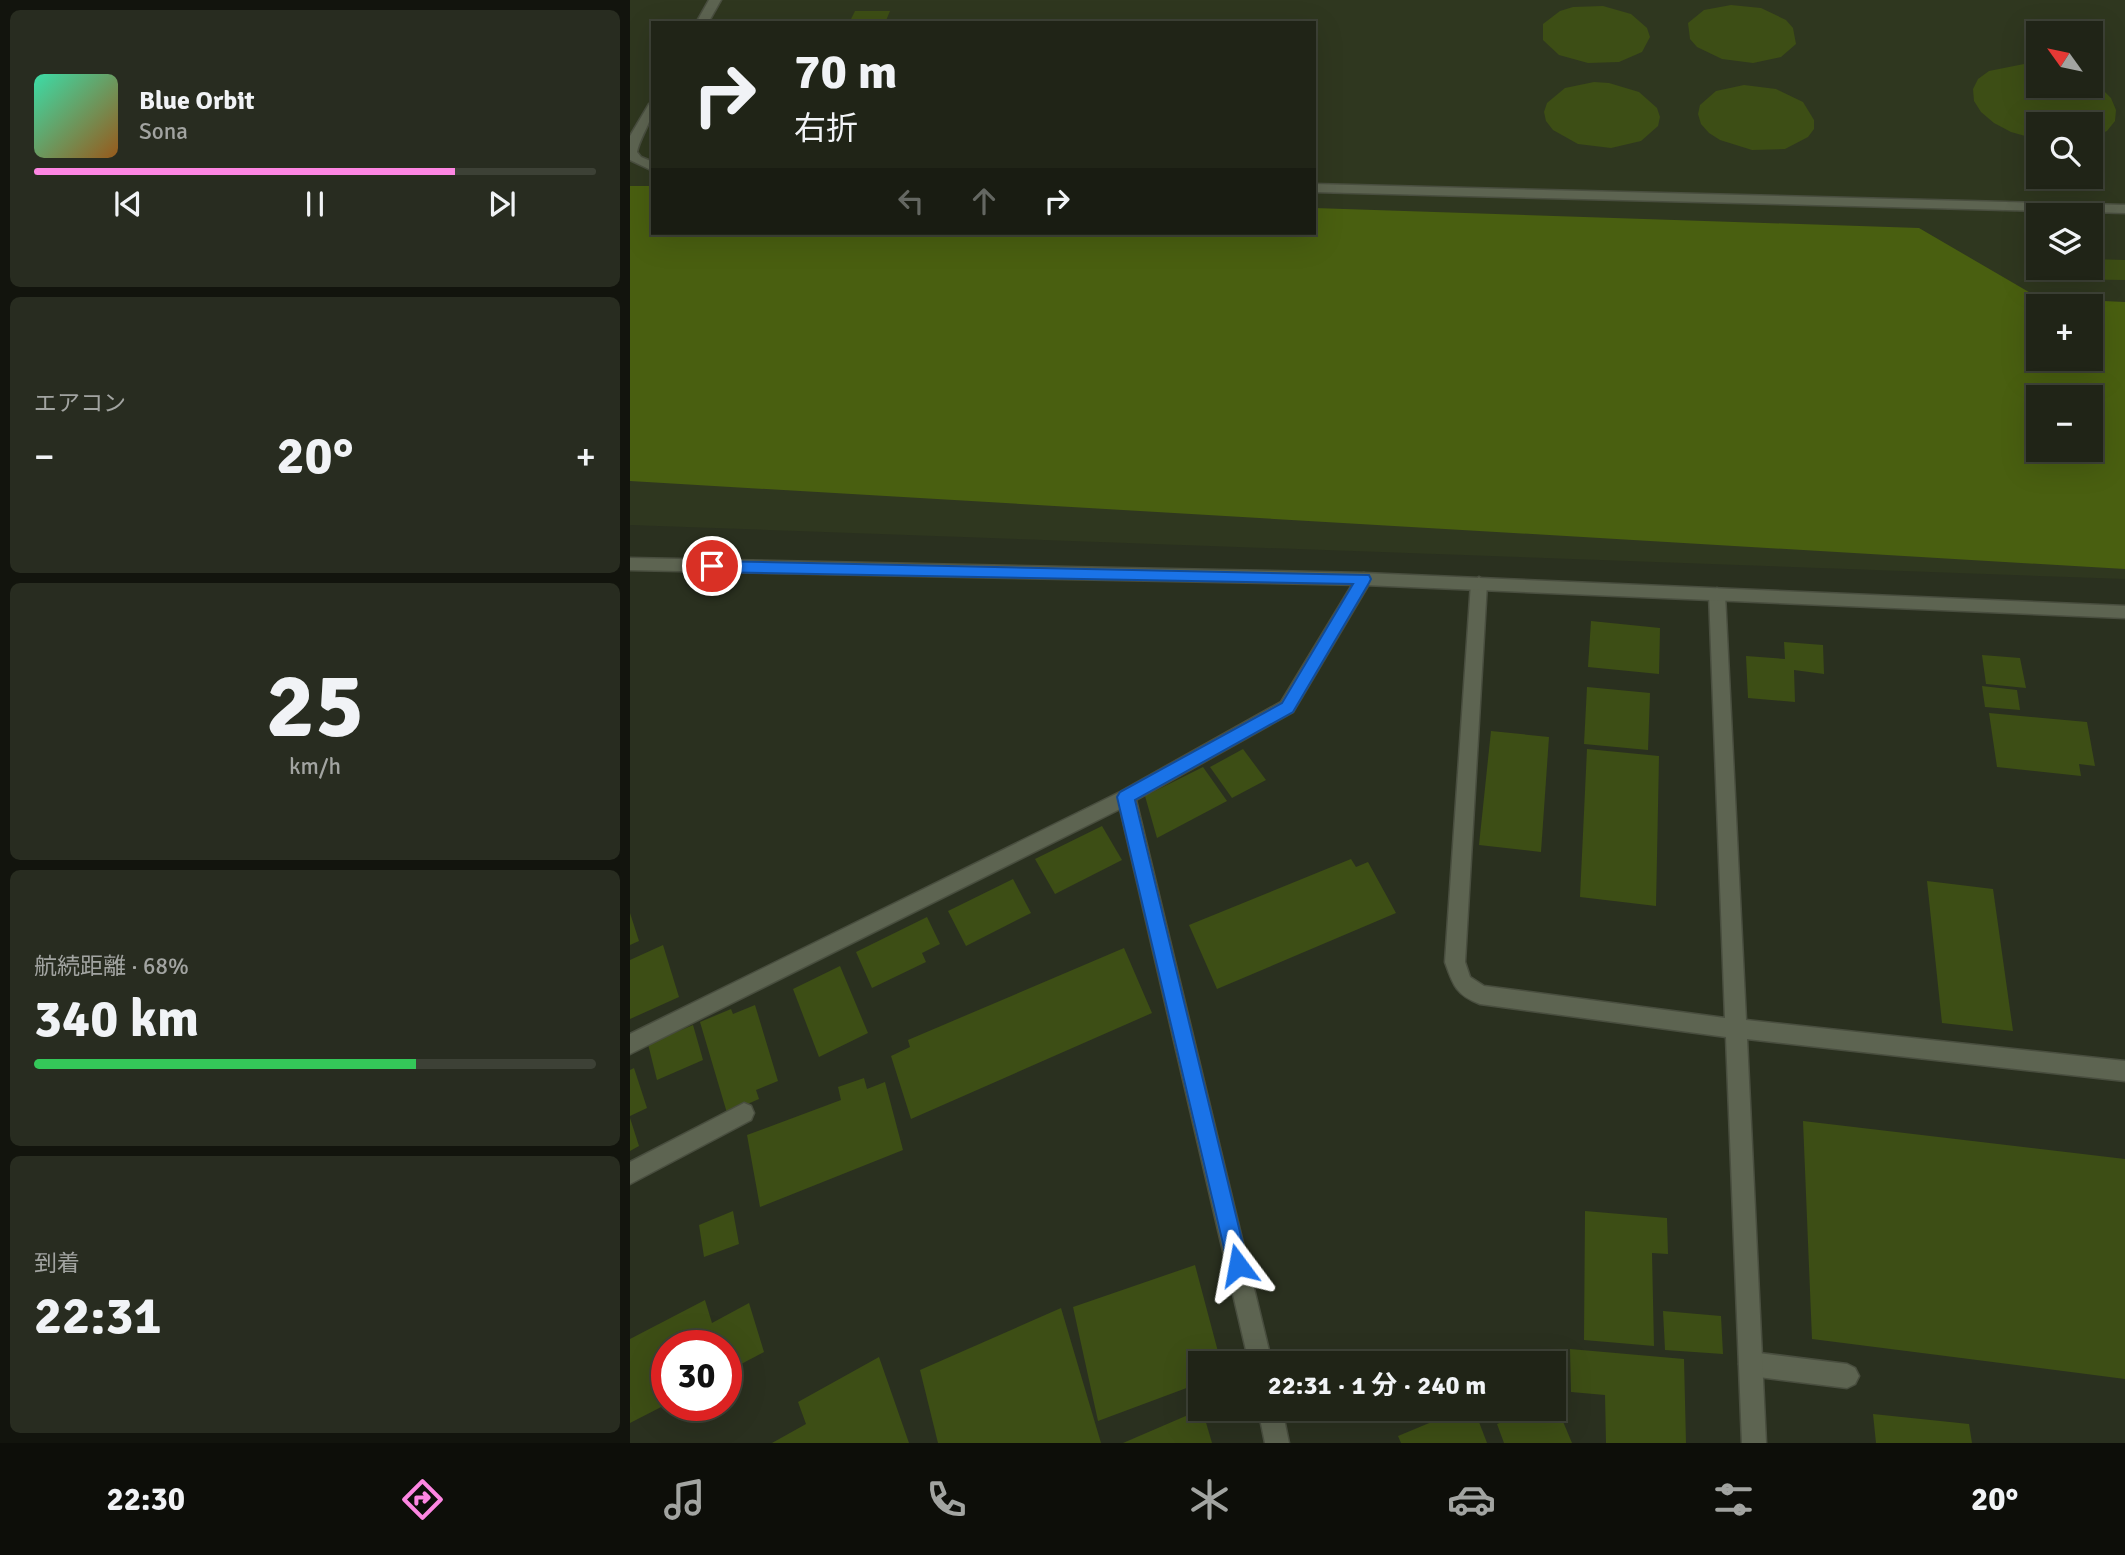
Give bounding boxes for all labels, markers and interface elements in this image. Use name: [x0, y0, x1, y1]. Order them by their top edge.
north arrow: [2026, 21, 2104, 98]
map controls: [2026, 21, 2103, 462]
text: 70 m: [794, 42, 897, 102]
icon: right: [679, 49, 770, 140]
text: Blue Orbit: [139, 85, 255, 117]
text: 右折: [794, 109, 858, 148]
button: search: [2026, 112, 2103, 189]
text: Sona: [139, 117, 188, 146]
icon: left: [892, 182, 930, 220]
icon: ahead: [965, 182, 1003, 220]
icon: right: [1038, 182, 1076, 220]
icon: previous: [109, 185, 147, 223]
icon: pause: [296, 185, 334, 223]
icon: next: [483, 185, 521, 223]
button: layers: [2026, 203, 2103, 280]
button: +: [2026, 294, 2103, 371]
button: −: [2026, 385, 2103, 462]
text: エアコン: [34, 389, 126, 418]
text: 20°: [277, 424, 353, 488]
text: −: [34, 433, 55, 480]
text: +: [575, 433, 596, 480]
pin: [682, 536, 742, 596]
icon: arrive: [693, 547, 731, 585]
text: 25: [266, 650, 364, 763]
text: km/h: [289, 752, 341, 781]
text: 航続距離 · 68%: [34, 952, 189, 981]
text: 340 km: [34, 987, 199, 1051]
position arrow: [1201, 1228, 1275, 1302]
text: 到着: [34, 1249, 80, 1278]
text: 22:31: [34, 1284, 162, 1348]
speed limit sign: 30: [651, 1330, 742, 1421]
text: 22:31 · 1 分 · 240 m: [1268, 1370, 1486, 1402]
icon: directions: [398, 1475, 447, 1524]
icon: music: [660, 1475, 709, 1524]
icon: phone: [922, 1475, 971, 1524]
icon: climate: [1185, 1475, 1234, 1524]
icon: car: [1447, 1475, 1496, 1524]
icon: filters: [1709, 1475, 1758, 1524]
text: 22:30: [107, 1480, 185, 1519]
text: 20°: [1971, 1480, 2018, 1519]

